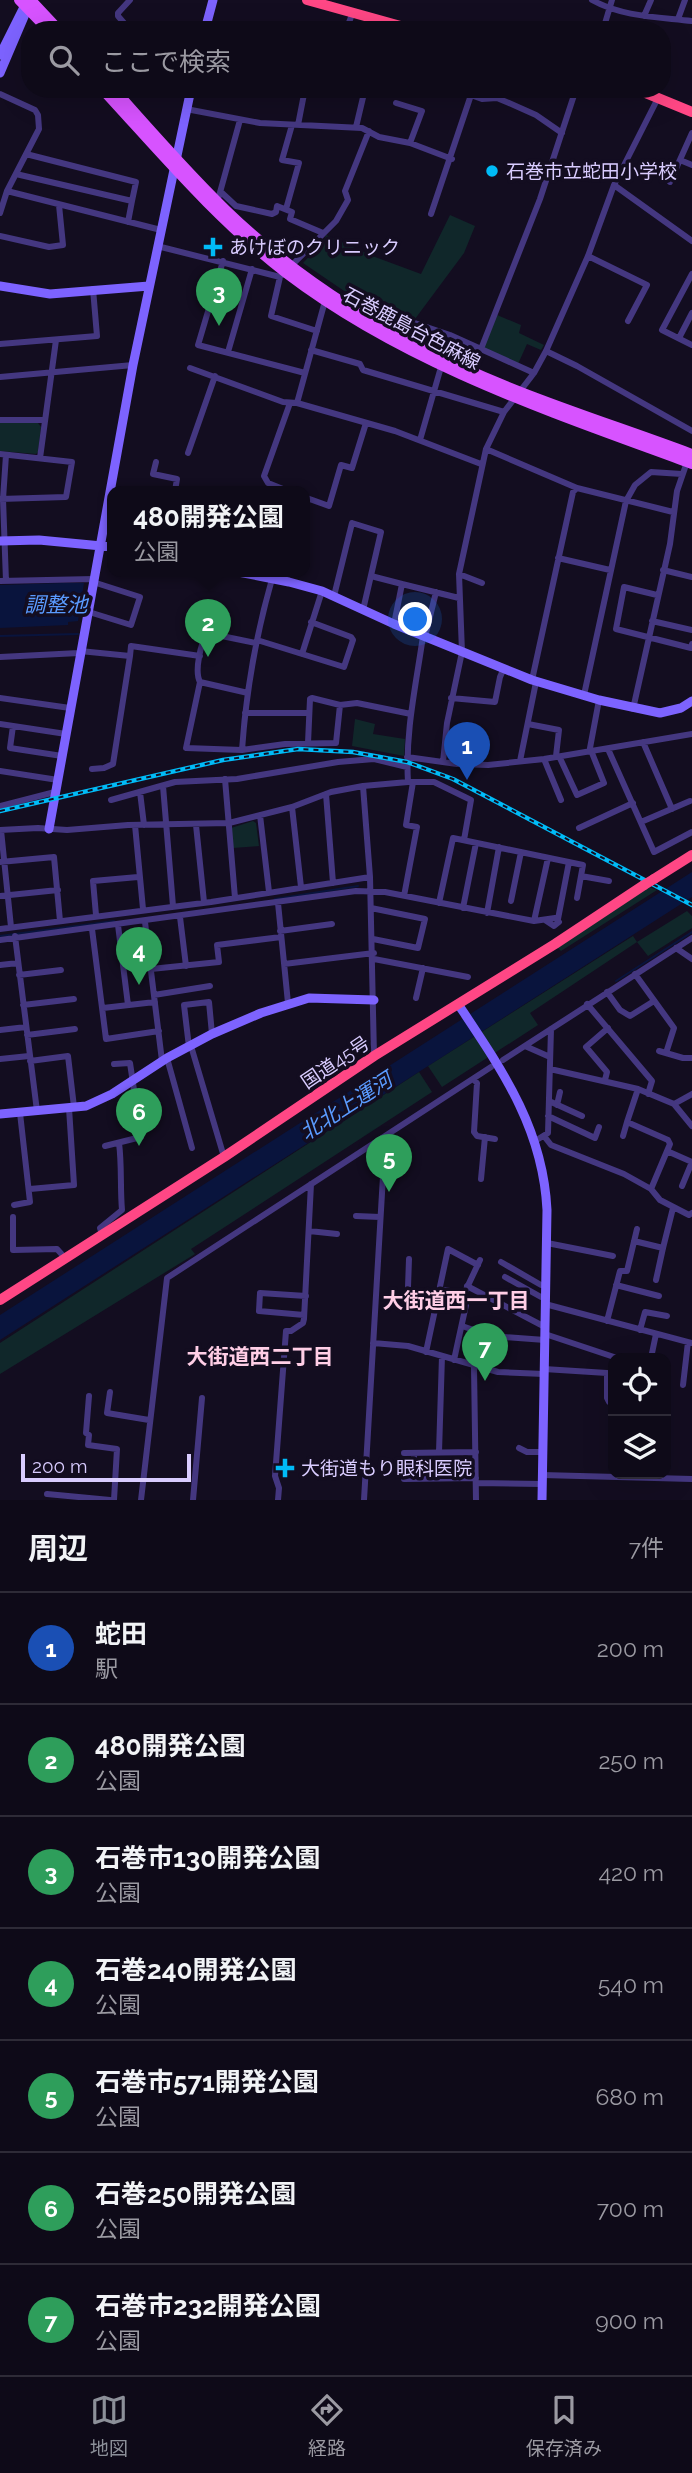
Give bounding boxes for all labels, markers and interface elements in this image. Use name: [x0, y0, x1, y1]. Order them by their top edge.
search box: [21, 21, 671, 98]
icon: search: [45, 41, 83, 79]
text: ここで検索: [101, 47, 231, 77]
place label: 石巻市立蛇田小学校: [506, 160, 677, 182]
marker: 石巻市立蛇田小学校: [484, 163, 500, 179]
place label: あけぼのクリニック: [229, 236, 400, 258]
marker: あけぼのクリニック: [203, 237, 223, 257]
pin: 3: [196, 268, 242, 326]
street label: 石巻鹿島台色麻線: [340, 283, 484, 373]
popup: [107, 486, 310, 577]
text: 480開発公園: [133, 502, 284, 532]
text: 公園: [133, 538, 179, 565]
water label: 調整池: [25, 592, 89, 617]
pin: 2: [185, 599, 231, 657]
your location: [398, 602, 432, 636]
pin: 1: [444, 722, 490, 780]
pin: 4: [116, 927, 162, 985]
street label: 国道45号: [297, 1031, 373, 1093]
water label: 北北上運河: [295, 1065, 400, 1145]
pin: 6: [116, 1088, 162, 1146]
pin: 5: [366, 1134, 412, 1192]
district label: 大街道西一丁目: [383, 1288, 530, 1313]
pin: 7: [462, 1323, 508, 1381]
district label: 大街道西二丁目: [187, 1344, 334, 1369]
map controls: [608, 1353, 671, 1479]
button: locate: [608, 1353, 671, 1416]
button: layers: [608, 1416, 671, 1479]
scale bar: [21, 1451, 191, 1483]
text: 200 m: [32, 1455, 87, 1477]
place label: 大街道もり眼科医院: [301, 1457, 472, 1479]
marker: 大街道もり眼科医院: [275, 1458, 295, 1478]
text: 周辺: [28, 1531, 88, 1566]
text: 7件: [629, 1534, 664, 1561]
text: 蛇田: [95, 1619, 147, 1649]
text: 1: [45, 1635, 57, 1662]
text: 200 m: [597, 1635, 664, 1662]
text: 駅: [95, 1655, 118, 1682]
text: 480開発公園: [95, 1731, 246, 1761]
text: 2: [45, 1747, 57, 1774]
text: 250 m: [598, 1747, 664, 1774]
text: 公園: [95, 1767, 141, 1794]
text: 石巻市130開発公園: [95, 1843, 320, 1873]
text: 3: [45, 1859, 57, 1886]
text: 420 m: [598, 1859, 664, 1886]
text: 公園: [95, 1879, 141, 1906]
text: 石巻240開発公園: [95, 1955, 296, 1985]
text: 4: [44, 1971, 58, 1998]
text: 540 m: [598, 1971, 664, 1998]
text: 公園: [95, 1991, 141, 2018]
text: 石巻市571開発公園: [95, 2067, 319, 2097]
text: 5: [45, 2083, 57, 2110]
text: 680 m: [595, 2083, 664, 2110]
text: 公園: [95, 2103, 141, 2130]
text: 石巻250開発公園: [95, 2179, 296, 2209]
text: 6: [44, 2195, 58, 2222]
text: 700 m: [597, 2195, 664, 2222]
text: 公園: [95, 2215, 141, 2242]
text: 石巻市232開発公園: [95, 2291, 321, 2321]
text: 7: [45, 2307, 57, 2334]
text: 900 m: [595, 2307, 664, 2334]
text: 公園: [95, 2327, 141, 2354]
tab: 地図: [90, 2391, 128, 2460]
tab: 経路: [308, 2391, 346, 2460]
tab: 保存済み: [526, 2391, 602, 2460]

